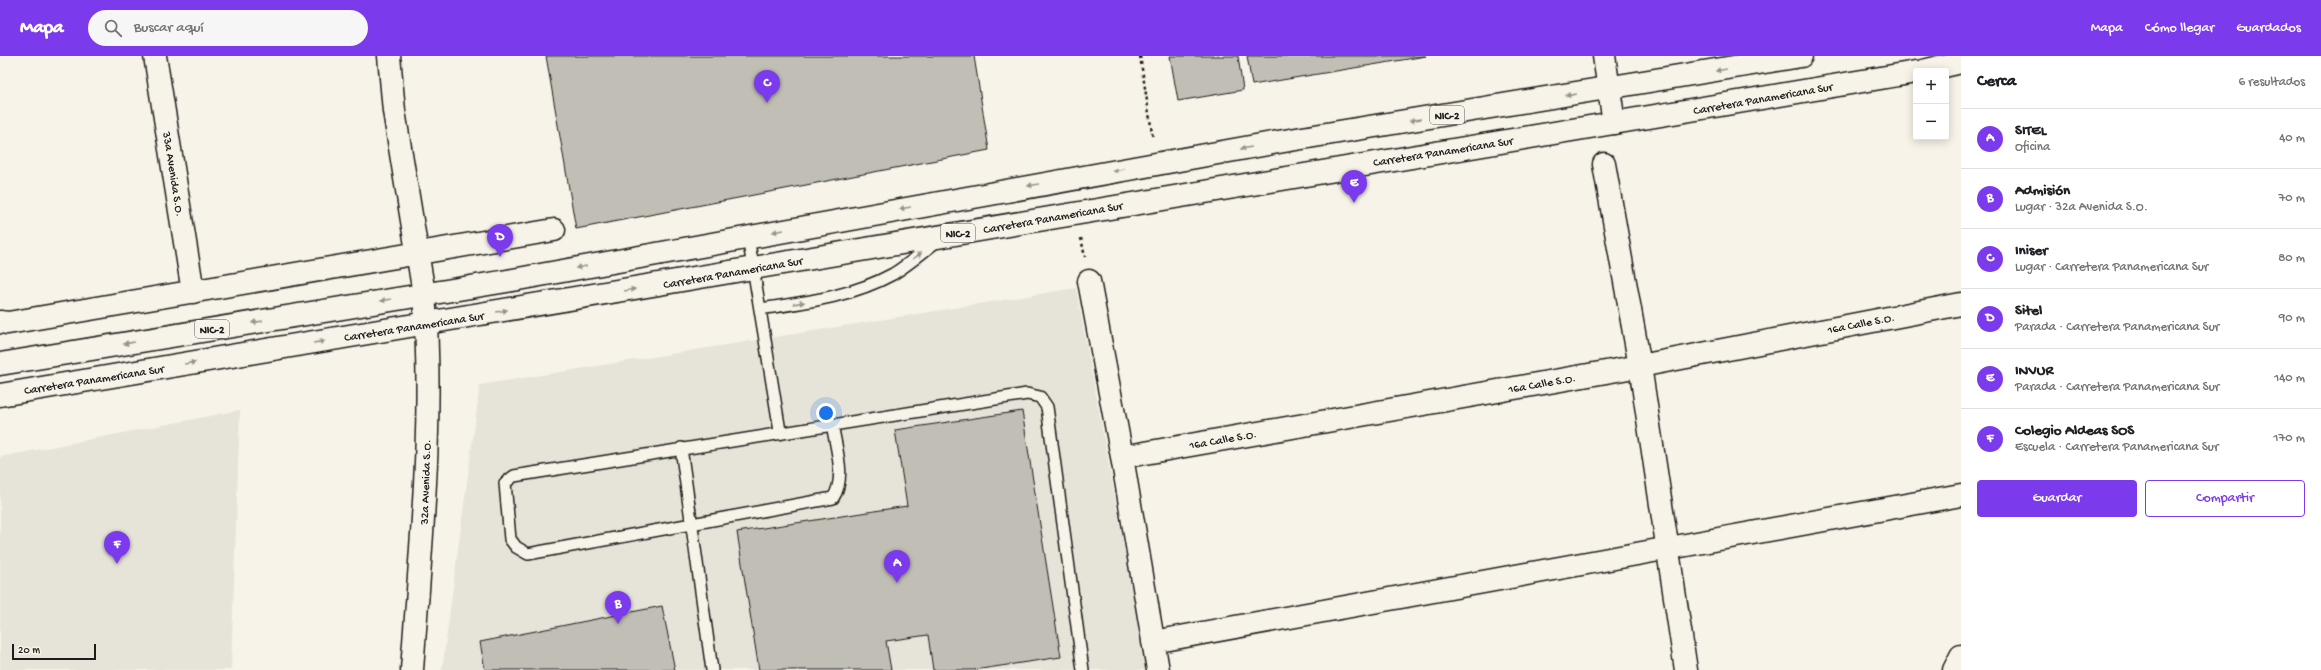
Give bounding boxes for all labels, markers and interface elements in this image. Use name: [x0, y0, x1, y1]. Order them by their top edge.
search box: [88, 10, 368, 46]
text: Mapa: [20, 17, 64, 40]
icon: search: [102, 17, 124, 39]
text: Buscar aquí: [134, 19, 204, 37]
text: Mapa: [2091, 20, 2123, 37]
text: Cómo llegar: [2145, 20, 2214, 37]
text: Guardados: [2236, 20, 2301, 37]
one-way arrow: [1715, 67, 1727, 73]
map controls: [1913, 68, 1949, 140]
button: +: [1913, 68, 1949, 104]
pin: C: [754, 70, 780, 103]
text: Cerca: [1977, 72, 2016, 92]
text: 6 resultados: [2239, 75, 2305, 90]
street label: Carretera Panamericana Sur: [1693, 81, 1836, 119]
one-way arrow: [1564, 92, 1577, 98]
button: −: [1913, 104, 1949, 140]
road number: NIC-2: [1430, 106, 1464, 124]
one-way arrow: [1408, 117, 1421, 123]
text: SITEL: [2015, 122, 2046, 140]
street label: 33a Avenida S.O.: [158, 130, 186, 218]
text: A: [1986, 131, 1994, 146]
text: 40 m: [2279, 131, 2305, 146]
street label: Carretera Panamericana Sur: [1372, 135, 1516, 171]
text: Oficina: [2015, 140, 2050, 155]
one-way arrow: [1240, 145, 1252, 151]
one-way arrow: [1112, 167, 1124, 173]
pin: E: [1341, 170, 1367, 203]
one-way arrow: [1027, 182, 1039, 188]
text: Admisión: [2015, 182, 2070, 200]
text: B: [1987, 191, 1993, 206]
text: 70 m: [2279, 191, 2305, 206]
street label: Carretera Panamericana Sur: [983, 200, 1126, 238]
text: Lugar · 32a Avenida S.O.: [2015, 200, 2148, 215]
one-way arrow: [899, 206, 912, 212]
pin: D: [487, 224, 513, 257]
road number: NIC-2: [941, 224, 975, 242]
one-way arrow: [771, 229, 784, 235]
text: Iniser: [2015, 242, 2048, 260]
one-way arrow: [912, 251, 923, 260]
text: C: [1986, 251, 1994, 266]
text: 80 m: [2278, 251, 2305, 266]
street label: Carretera Panamericana Sur: [663, 255, 806, 293]
text: Lugar · Carretera Panamericana Sur: [2015, 260, 2208, 275]
one-way arrow: [575, 265, 587, 271]
one-way arrow: [624, 287, 636, 293]
one-way arrow: [379, 297, 392, 303]
one-way arrow: [793, 300, 805, 307]
text: Sitel: [2015, 302, 2042, 320]
one-way arrow: [496, 308, 508, 314]
street label: Carretera Panamericana Sur: [343, 310, 487, 346]
text: D: [1986, 311, 1994, 326]
text: 90 m: [2279, 311, 2305, 326]
street label: 16a Calle S.O.: [1826, 312, 1896, 339]
one-way arrow: [251, 319, 263, 325]
road number: NIC-2: [195, 320, 229, 338]
text: Parada · Carretera Panamericana Sur: [2015, 320, 2219, 335]
one-way arrow: [313, 339, 325, 345]
one-way arrow: [123, 340, 135, 346]
one-way arrow: [184, 360, 196, 366]
text: INVUR: [2015, 362, 2053, 380]
street label: Carretera Panamericana Sur: [23, 363, 167, 399]
text: E: [1986, 371, 1994, 386]
text: 140 m: [2274, 371, 2305, 386]
street label: 16a Calle S.O.: [1507, 372, 1577, 398]
text: Parada · Carretera Panamericana Sur: [2015, 380, 2219, 395]
your location: [816, 403, 836, 423]
text: Colegio Aldeas SOS: [2015, 422, 2134, 440]
street label: 16a Calle S.O.: [1188, 428, 1258, 454]
text: F: [1987, 431, 1993, 446]
text: 170 m: [2273, 431, 2305, 446]
street label: 32a Avenida S.O.: [418, 439, 435, 526]
text: Escuela · Carretera Panamericana Sur: [2015, 440, 2219, 455]
button: Guardar: [1977, 480, 2137, 517]
button: Compartir: [2145, 480, 2305, 517]
pin: F: [104, 531, 130, 564]
pin: A: [884, 550, 910, 583]
pin: B: [605, 591, 631, 624]
scale bar: [12, 642, 96, 661]
text: 20 m: [18, 645, 40, 657]

